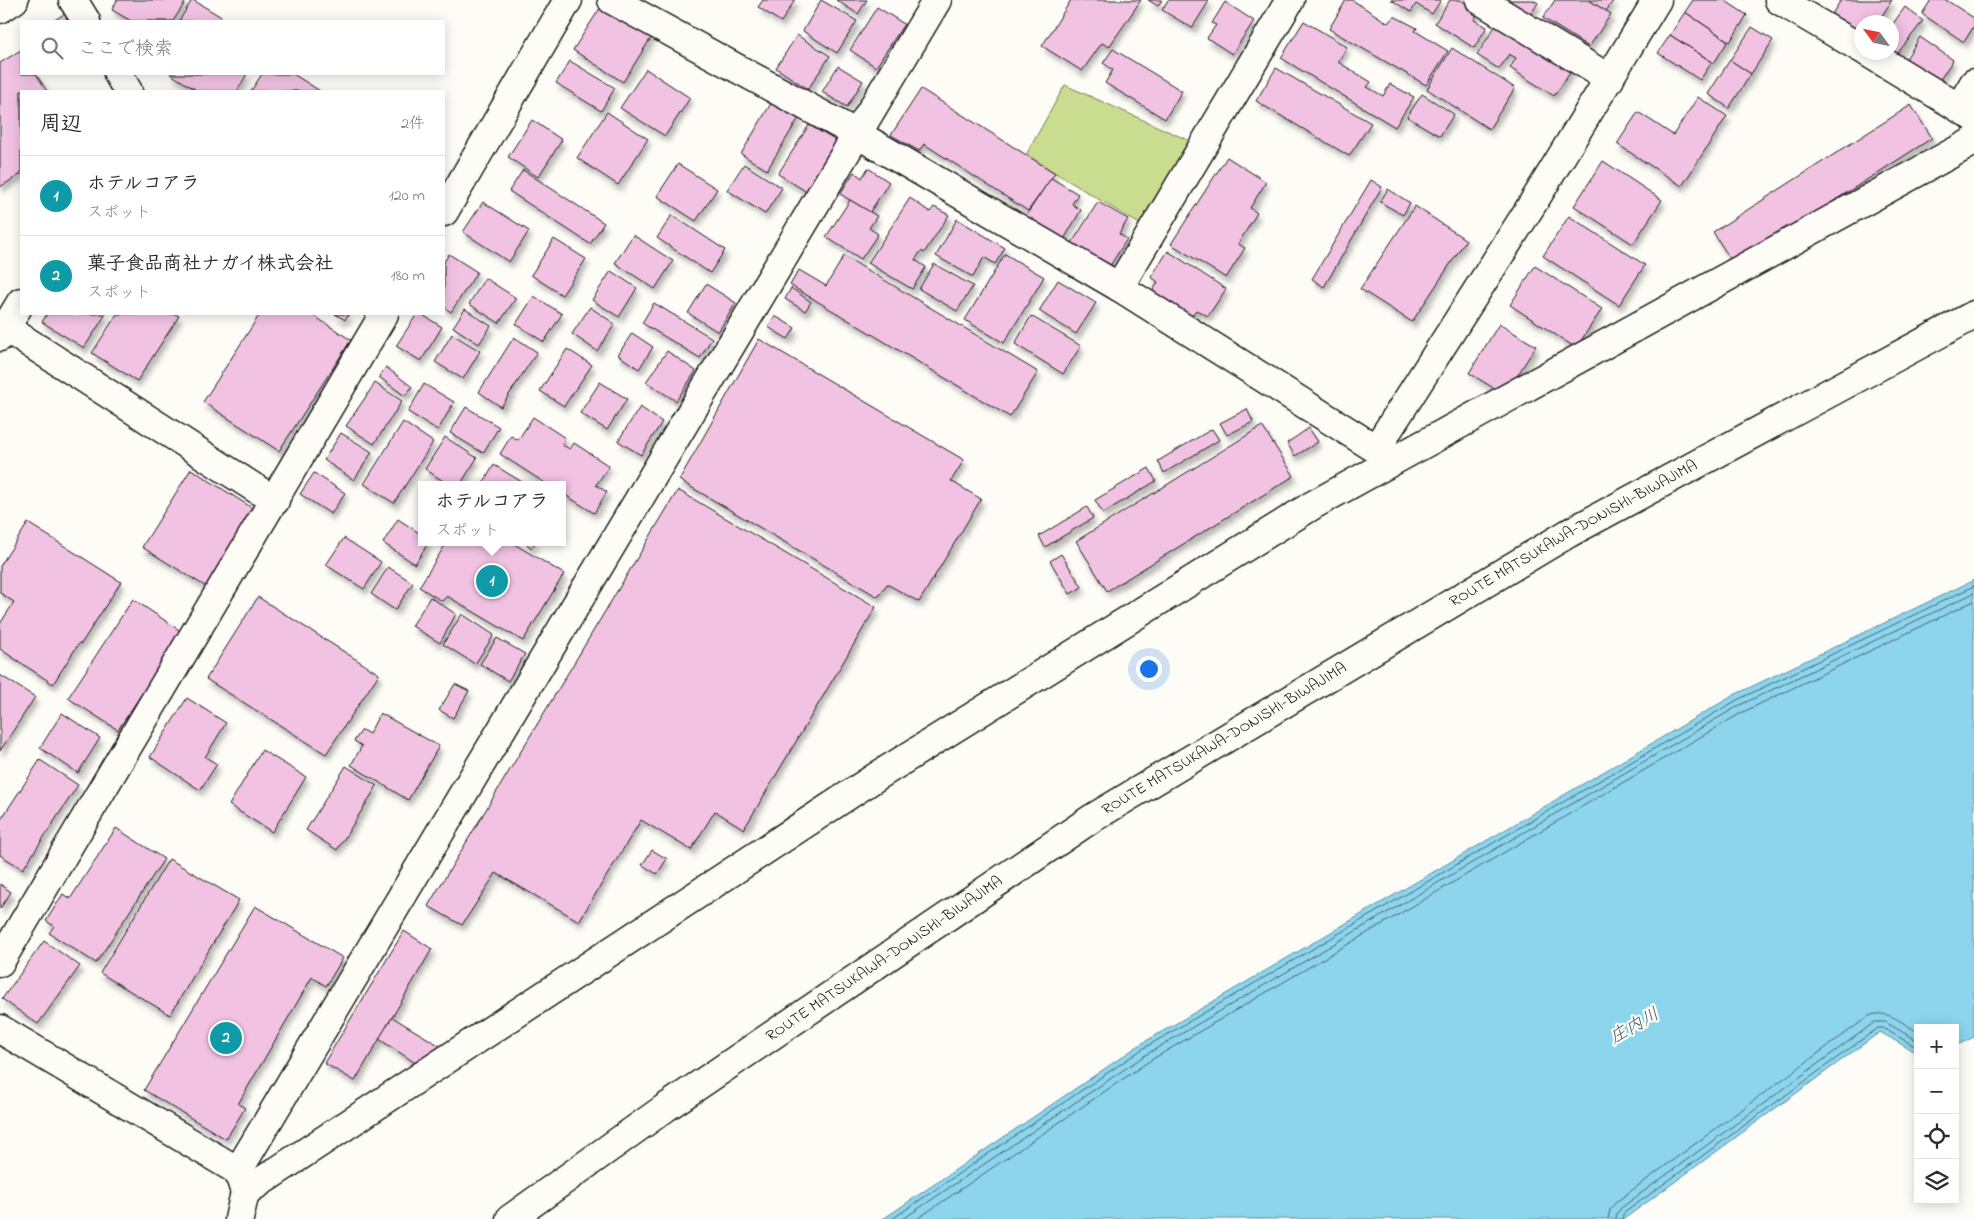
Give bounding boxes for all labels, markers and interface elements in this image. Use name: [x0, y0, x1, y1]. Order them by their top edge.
north arrow: [1854, 15, 1899, 60]
search box: [20, 20, 445, 75]
icon: search: [38, 34, 66, 62]
text: ここで検索: [78, 36, 173, 63]
text: 周辺: [40, 110, 82, 140]
text: 2件: [401, 112, 425, 136]
text: ホテルコアラ: [87, 171, 200, 198]
text: 1: [53, 184, 59, 208]
text: 120 m: [389, 184, 425, 208]
text: スポット: [87, 201, 151, 225]
text: 菓子食品商社ナガイ株式会社: [87, 251, 333, 278]
text: 2: [52, 264, 60, 288]
text: 180 m: [391, 264, 425, 288]
text: スポット: [87, 281, 151, 305]
street label: ROUTE MATSUKAWA-DONISHI-BIWAJIMA: [1445, 454, 1702, 614]
popup: [418, 481, 566, 546]
text: ホテルコアラ: [436, 489, 548, 516]
text: スポット: [436, 519, 500, 543]
pin: 1: [476, 562, 508, 600]
street label: ROUTE MATSUKAWA-DONISHI-BIWAJIMA: [1097, 656, 1352, 822]
your location: [1136, 656, 1162, 682]
street label: ROUTE MATSUKAWA-DONISHI-BIWAJIMA: [761, 870, 1008, 1048]
water label: 庄内川: [1605, 1002, 1665, 1052]
pin: 2: [210, 1019, 242, 1057]
map controls: [1914, 1024, 1959, 1204]
button: +: [1914, 1024, 1959, 1069]
button: −: [1914, 1069, 1959, 1114]
button: locate: [1914, 1114, 1959, 1159]
button: layers: [1914, 1159, 1959, 1204]

